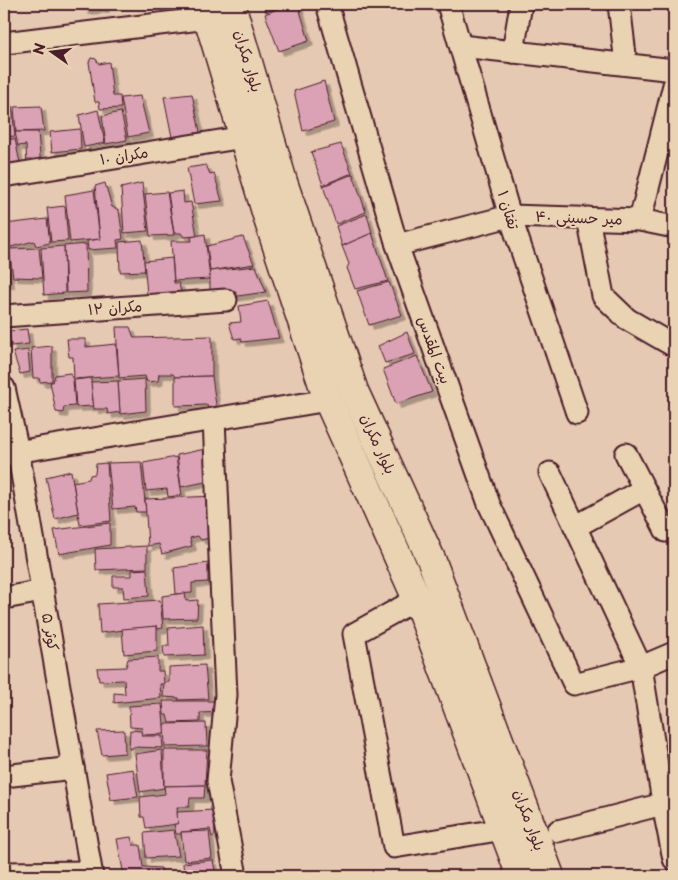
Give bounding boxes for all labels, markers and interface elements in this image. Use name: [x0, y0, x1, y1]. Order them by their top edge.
street label: بلوار مکران: [230, 27, 269, 94]
north arrow: [28, 28, 78, 78]
text: N: [27, 41, 50, 57]
street label: مکران ۱۰: [98, 139, 150, 170]
street label: تفتان ۱: [493, 187, 526, 232]
street label: میر حسینی ۴۰: [535, 203, 623, 230]
street label: مکران ۱۲: [87, 293, 143, 320]
street label: بیت المقدس: [412, 312, 458, 387]
street label: بلوار مکران: [356, 410, 403, 477]
street label: کوثر ۵: [37, 611, 66, 653]
street label: بلوار مکران: [509, 786, 552, 853]

